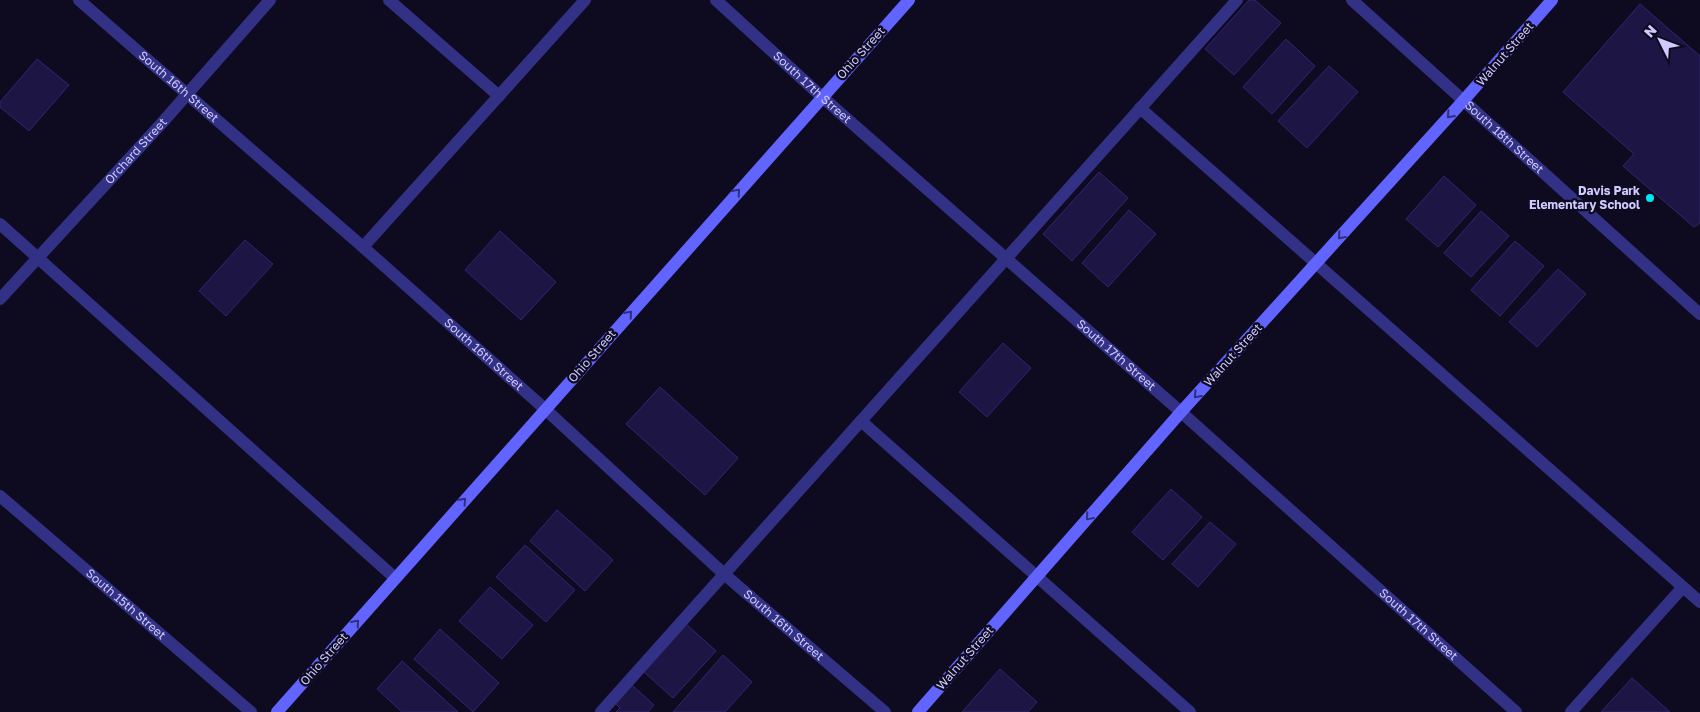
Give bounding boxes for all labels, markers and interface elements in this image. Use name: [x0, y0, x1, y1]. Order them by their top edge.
north arrow: [1635, 15, 1685, 65]
street label: Walnut Street: [1473, 19, 1537, 89]
text: N: [1640, 21, 1660, 41]
street label: Ohio Street: [833, 23, 888, 82]
street label: South 16th Street: [136, 47, 222, 125]
street label: South 17th Street: [770, 48, 855, 126]
street label: South 18th Street: [1462, 97, 1547, 177]
one-way arrow: [1447, 110, 1456, 119]
street label: Orchard Street: [102, 114, 170, 187]
place label: Davis Park Elementary School: [1529, 183, 1640, 212]
one-way arrow: [731, 189, 740, 198]
marker: Davis Park Elementary School: [1644, 192, 1656, 204]
one-way arrow: [1338, 230, 1347, 239]
one-way arrow: [623, 311, 632, 320]
street label: South 16th Street: [441, 315, 527, 393]
street label: South 17th Street: [1074, 316, 1159, 394]
street label: Walnut Street: [1200, 320, 1265, 389]
street label: Ohio Street: [565, 326, 619, 385]
one-way arrow: [1193, 390, 1202, 399]
one-way arrow: [458, 498, 467, 507]
one-way arrow: [1086, 511, 1095, 520]
street label: South 15th Street: [83, 565, 169, 643]
street label: South 17th Street: [1376, 585, 1461, 663]
street label: South 16th Street: [741, 586, 827, 663]
one-way arrow: [350, 620, 358, 629]
street label: Walnut Street: [933, 623, 997, 693]
street label: Ohio Street: [297, 629, 351, 688]

